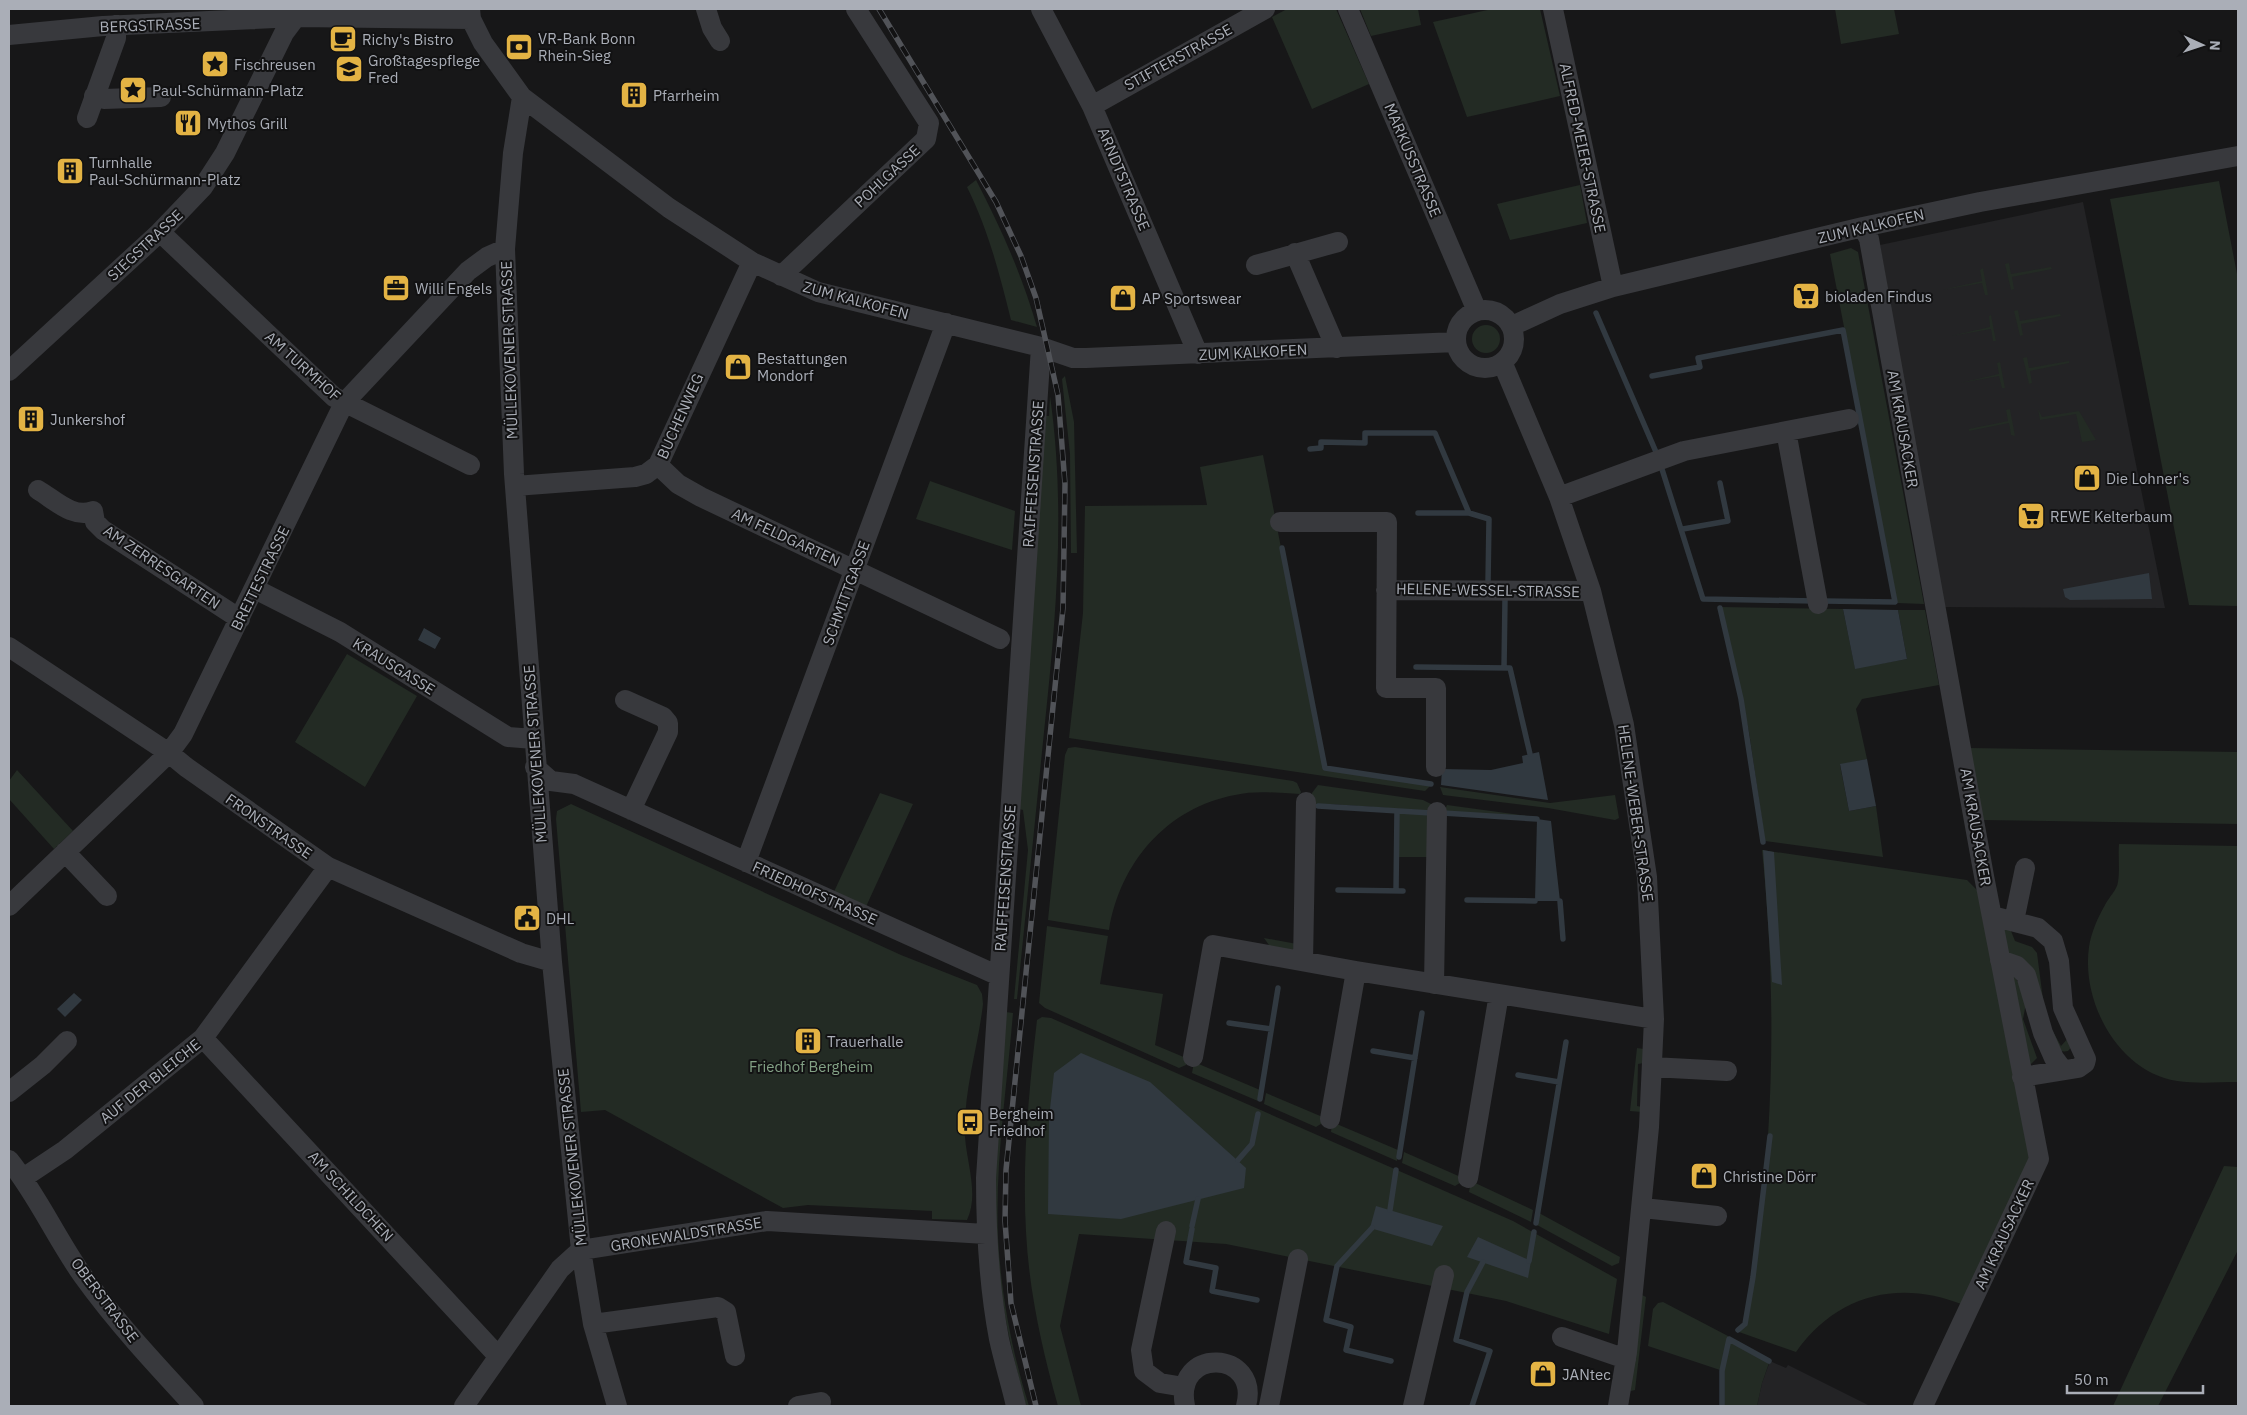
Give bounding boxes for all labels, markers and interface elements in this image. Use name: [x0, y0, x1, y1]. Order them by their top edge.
street label: BERGSTRASSE: [99, 14, 201, 36]
street label: STIFTERSTRASSE: [1121, 19, 1235, 95]
north arrow: [2177, 20, 2227, 70]
cafe icon: Richy's Bistro: [328, 24, 358, 54]
place label: VR-Bank Bonn Rhein-Sieg: [538, 29, 636, 65]
place label: Richy's Bistro: [362, 30, 453, 49]
bank icon: VR-Bank Bonn Rhein-Sieg: [504, 32, 534, 62]
text: N: [2206, 40, 2224, 51]
place icon: Fischreusen: [200, 49, 230, 79]
place label: Großtagespflege Fred: [368, 51, 480, 87]
school or university icon: Großtagespflege Fred: [334, 54, 364, 84]
place label: Fischreusen: [234, 55, 316, 74]
street label: ALFRED-MEIER-STRASSE: [1556, 61, 1610, 235]
place icon: Paul-Schürmann-Platz: [118, 75, 148, 105]
building icon: Pfarrheim: [619, 80, 649, 110]
place label: Paul-Schürmann-Platz: [152, 81, 303, 100]
place label: Pfarrheim: [653, 86, 720, 105]
street label: MARKUSSTRASSE: [1380, 100, 1446, 220]
restaurant icon: Mythos Grill: [173, 108, 203, 138]
place label: Mythos Grill: [207, 114, 287, 133]
street label: ARNDTSTRASSE: [1094, 125, 1154, 233]
street label: POHLGASSE: [850, 141, 924, 211]
place label: Turnhalle Paul-Schürmann-Platz: [89, 153, 240, 189]
building icon: Turnhalle Paul-Schürmann-Platz: [55, 156, 85, 186]
street label: SIEGSTRASSE: [103, 205, 187, 285]
street label: ZUM KALKOFEN: [1816, 205, 1926, 247]
street label: MÜLLEKOVENER STRASSE: [496, 261, 522, 439]
office icon: Willi Engels: [381, 273, 411, 303]
street label: ZUM KALKOFEN: [801, 277, 911, 323]
place label: Willi Engels: [415, 279, 492, 298]
supermarket icon: bioladen Findus: [1791, 281, 1821, 311]
shop icon: AP Sportswear: [1108, 283, 1138, 313]
place label: bioladen Findus: [1825, 287, 1932, 306]
place label: AP Sportswear: [1142, 289, 1242, 308]
street label: AM TURMHOF: [261, 327, 345, 405]
street label: ZUM KALKOFEN: [1198, 340, 1308, 364]
place label: Bestattungen Mondorf: [757, 349, 848, 385]
shop icon: Bestattungen Mondorf: [723, 352, 753, 382]
street label: AM KRAUSACKER: [1883, 369, 1923, 489]
street label: BUCHENWEG: [653, 370, 707, 462]
street label: RAIFFEISENSTRASSE: [1018, 400, 1048, 548]
building icon: Junkershof: [16, 404, 46, 434]
place label: Junkershof: [50, 410, 125, 429]
shop icon: Die Lohner's: [2072, 463, 2102, 493]
place label: Die Lohner's: [2106, 469, 2190, 488]
supermarket icon: REWE Kelterbaum: [2016, 501, 2046, 531]
street label: AM FELDGARTEN: [729, 504, 843, 570]
place label: REWE Kelterbaum: [2050, 507, 2173, 526]
street label: AM ZERRESGARTEN: [100, 521, 224, 613]
street label: BREITESTRASSE: [227, 523, 293, 633]
street label: SCHMITTGASSE: [818, 538, 874, 648]
street label: HELENE-WESSEL-STRASSE: [1396, 579, 1580, 601]
street label: KRAUSGASSE: [349, 633, 439, 699]
street label: MÜLLEKOVENER STRASSE: [519, 664, 551, 844]
street label: HELENE-WEBER-STRASSE: [1614, 723, 1658, 903]
street label: AM KRAUSACKER: [1956, 767, 1996, 887]
street label: FRONSTRASSE: [222, 789, 316, 863]
street label: RAIFFEISENSTRASSE: [990, 804, 1020, 952]
street label: FRIEDHOFSTRASSE: [750, 857, 880, 929]
public building icon: DHL: [512, 903, 542, 933]
place label: DHL: [546, 909, 575, 928]
building icon: Trauerhalle: [793, 1026, 823, 1056]
place label: Trauerhalle: [827, 1032, 903, 1051]
street label: AUF DER BLEICHE: [96, 1035, 204, 1127]
park label: Friedhof Bergheim: [749, 1057, 873, 1076]
street label: MÜLLEKOVENER STRASSE: [553, 1067, 591, 1247]
place label: Bergheim Friedhof: [989, 1104, 1054, 1140]
bus stop icon: Bergheim Friedhof: [955, 1107, 985, 1137]
street label: AM SCHILDCHEN: [304, 1147, 398, 1245]
shop icon: Christine Dörr: [1689, 1161, 1719, 1191]
place label: Christine Dörr: [1723, 1167, 1817, 1186]
street label: AM KRAUSACKER: [1970, 1176, 2038, 1292]
street label: GRONEWALDSTRASSE: [609, 1213, 763, 1255]
street label: OBERSTRASSE: [67, 1254, 143, 1346]
shop icon: JANtec: [1528, 1359, 1558, 1389]
scale bar: [2067, 1362, 2203, 1394]
place label: JANtec: [1562, 1365, 1611, 1384]
text: 50 m: [2074, 1370, 2109, 1389]

